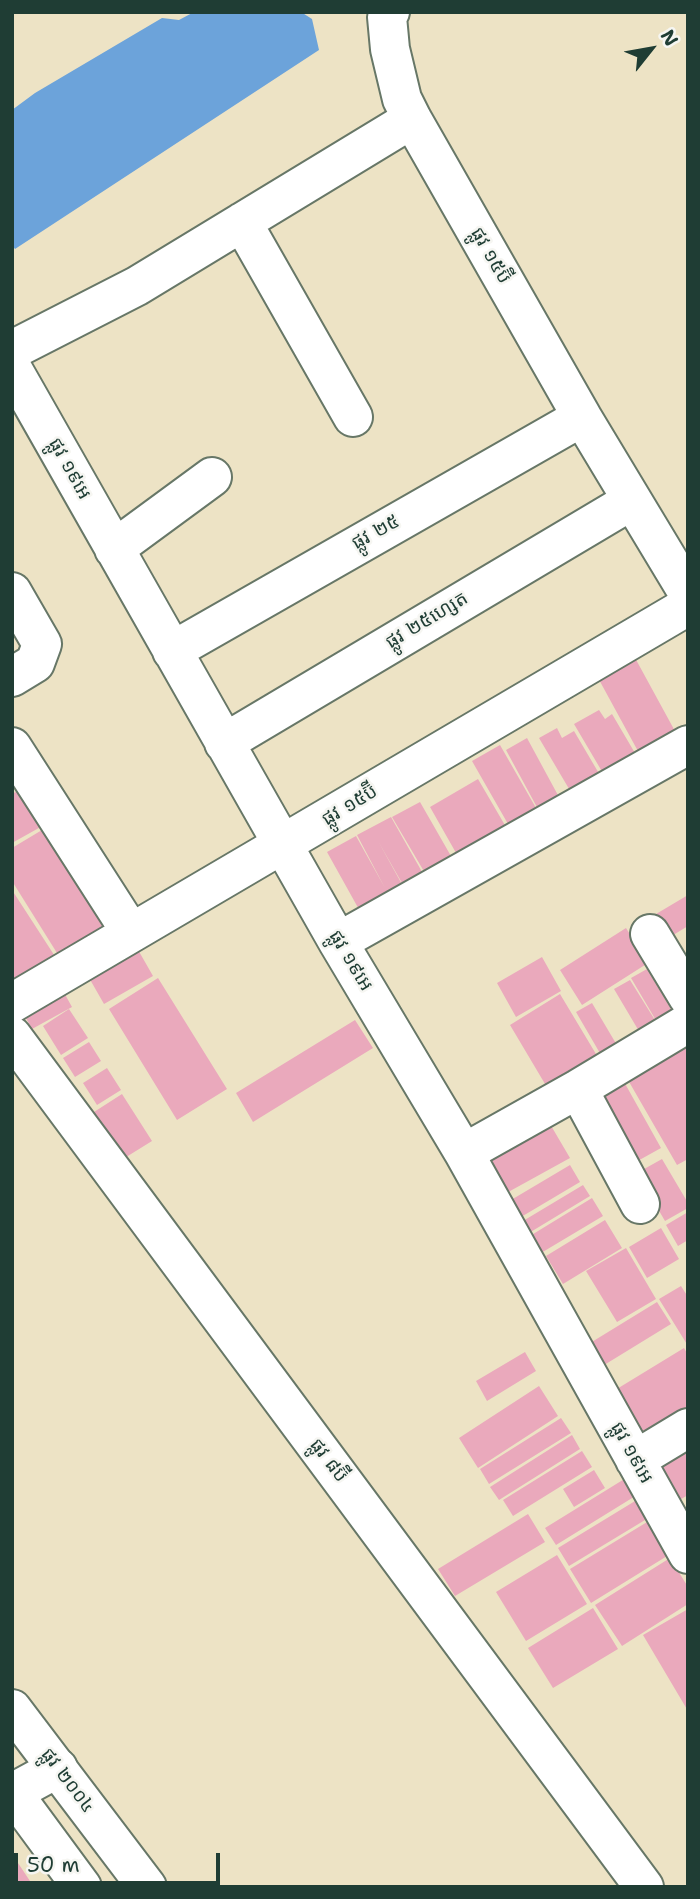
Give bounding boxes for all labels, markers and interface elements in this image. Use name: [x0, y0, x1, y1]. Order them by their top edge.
north arrow: [616, 14, 686, 84]
text: N: [655, 25, 684, 51]
street label: ផ្លូវ ១៥ប៊ី: [465, 224, 515, 288]
street label: ផ្លូវ ១៩អេ: [43, 434, 95, 504]
street label: ផ្លូវ ២៥: [348, 511, 404, 555]
street label: ផ្លូវ ២៥ហ្សេត: [382, 588, 472, 654]
street label: ផ្លូវ ១៥ប៊ី: [318, 781, 382, 831]
street label: ផ្លូវ ១៩អេ: [323, 927, 377, 995]
street label: ផ្លូវ ១៩អេ: [605, 1418, 657, 1488]
street label: ផ្លូវ ៨ប៊ី: [304, 1435, 352, 1487]
street label: ផ្លូវ ២០០៤: [35, 1744, 99, 1818]
scale bar: [18, 1840, 224, 1884]
text: 50 m: [27, 1851, 80, 1879]

